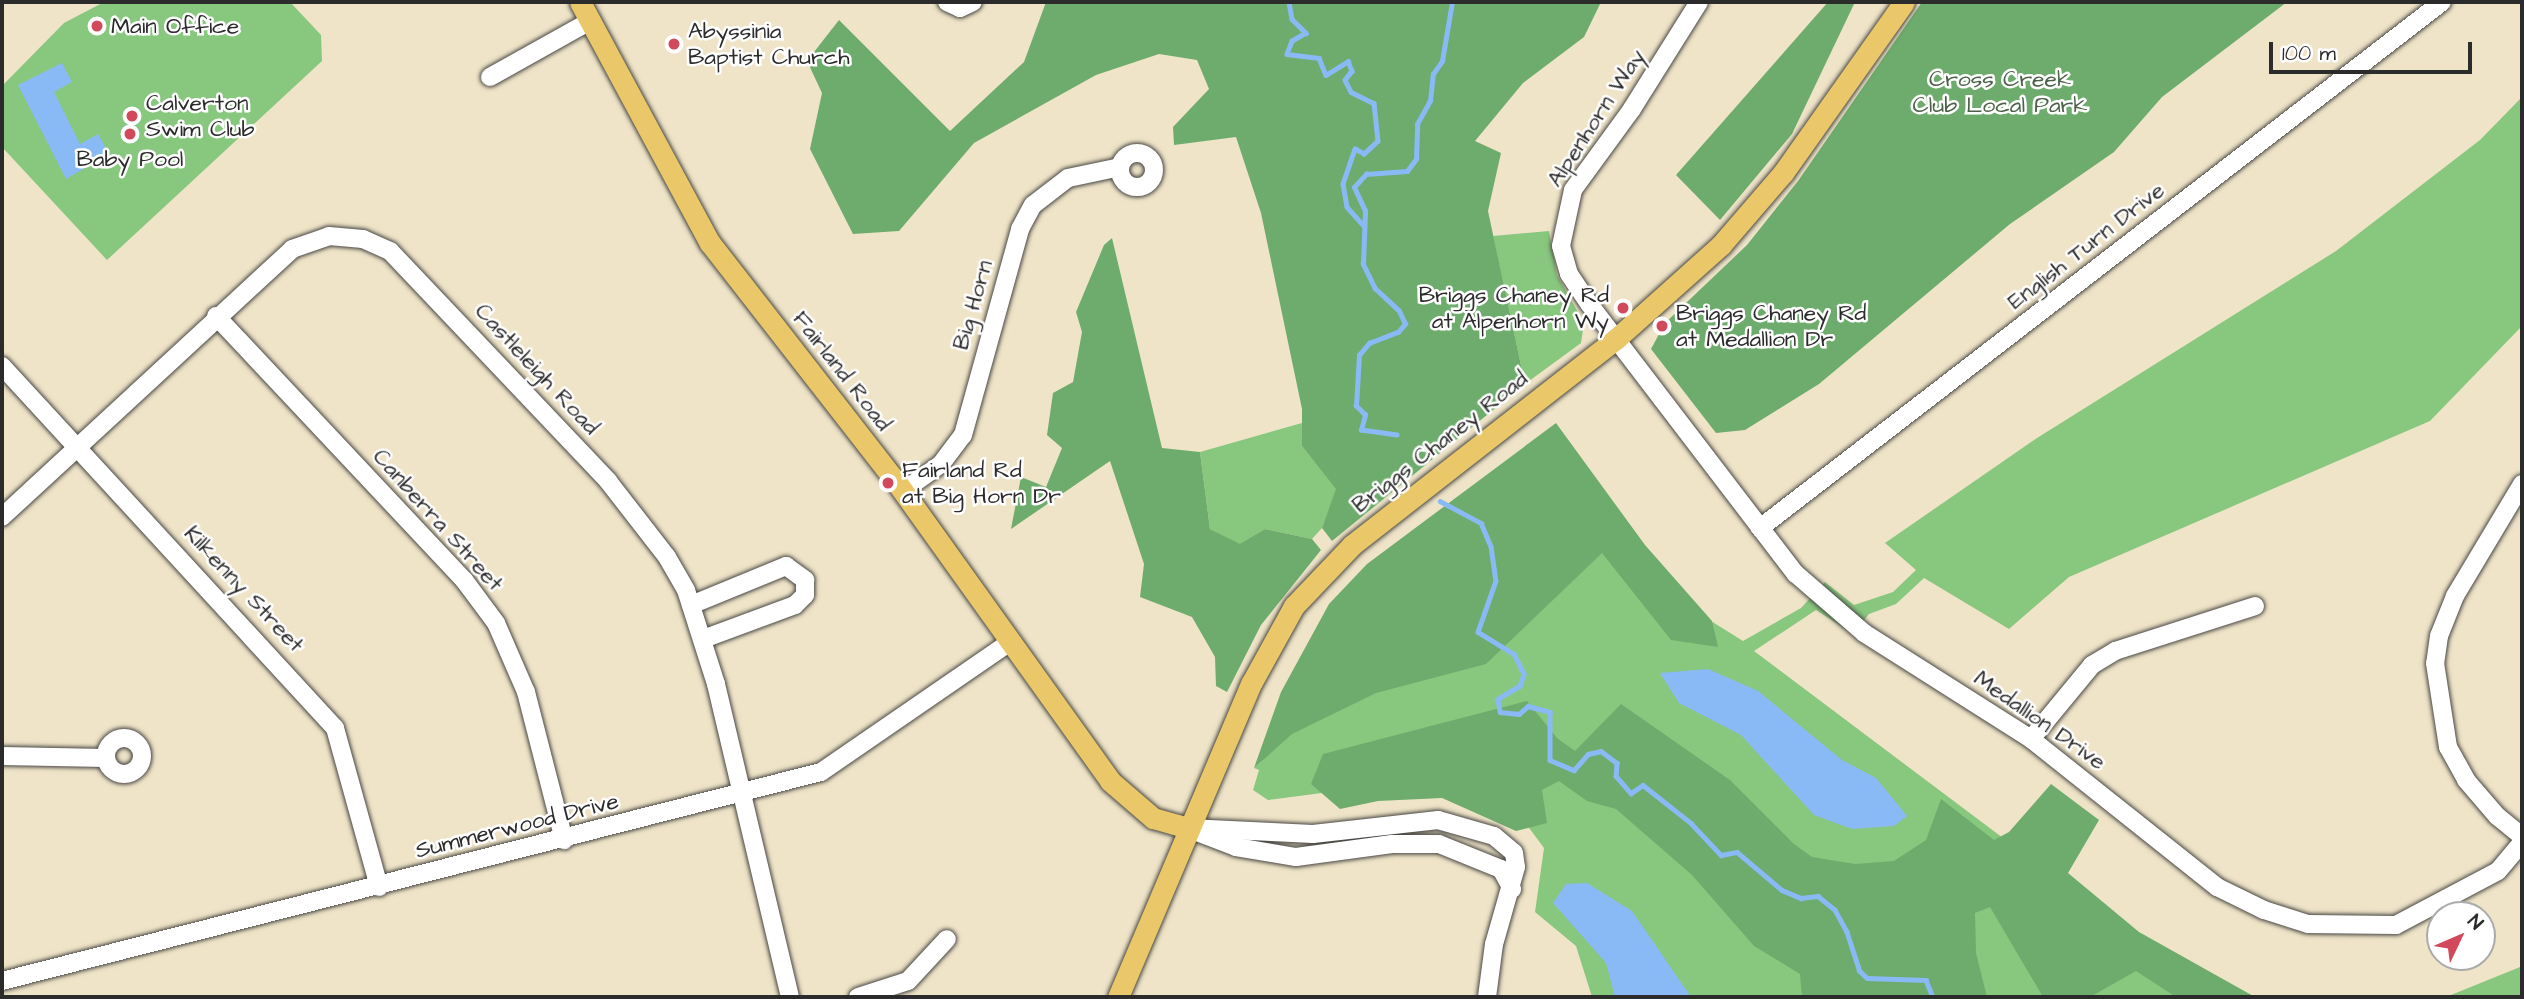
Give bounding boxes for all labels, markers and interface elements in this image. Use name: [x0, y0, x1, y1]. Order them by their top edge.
place label: Main Office: [111, 12, 239, 40]
place label: Abyssinia Baptist Church: [688, 17, 850, 71]
marker: Main Office: [89, 18, 105, 34]
scale bar: [2272, 28, 2475, 72]
marker: Abyssinia Baptist Church: [666, 36, 682, 52]
text: 100 m: [2282, 39, 2336, 68]
street label: Alpenhorn Way: [1541, 44, 1651, 192]
park label: Cross Creek Club Local Park: [1913, 65, 2087, 119]
place label: Calverton Swim Club: [146, 89, 254, 143]
marker: Calverton Swim Club: [124, 108, 140, 124]
marker: Baby Pool: [122, 126, 138, 142]
place label: Baby Pool: [77, 145, 183, 173]
street label: English Turn Drive: [2002, 176, 2170, 316]
street label: Big Horn: [947, 257, 999, 353]
place label: Briggs Chaney Rd at Alpenhorn Wy: [1419, 281, 1609, 335]
street label: Castleleigh Road: [469, 298, 605, 440]
place label: Briggs Chaney Rd at Medallion Dr: [1676, 299, 1866, 353]
marker: Briggs Chaney Rd at Alpenhorn Wy: [1615, 300, 1631, 316]
street label: Fairland Road: [787, 306, 897, 436]
marker: Briggs Chaney Rd at Medallion Dr: [1654, 318, 1670, 334]
street label: Briggs Chaney Road: [1347, 365, 1533, 519]
street label: Canberra Street: [367, 443, 509, 597]
place label: Fairland Rd at Big Horn Dr: [902, 456, 1061, 510]
marker: Fairland Rd at Big Horn Dr: [880, 475, 896, 491]
street label: Kilkenny Street: [178, 520, 310, 658]
street label: Medallion Drive: [1969, 664, 2111, 776]
street label: Summerwood Drive: [413, 787, 621, 865]
north arrow: [2426, 901, 2496, 971]
text: N: [2461, 909, 2489, 936]

